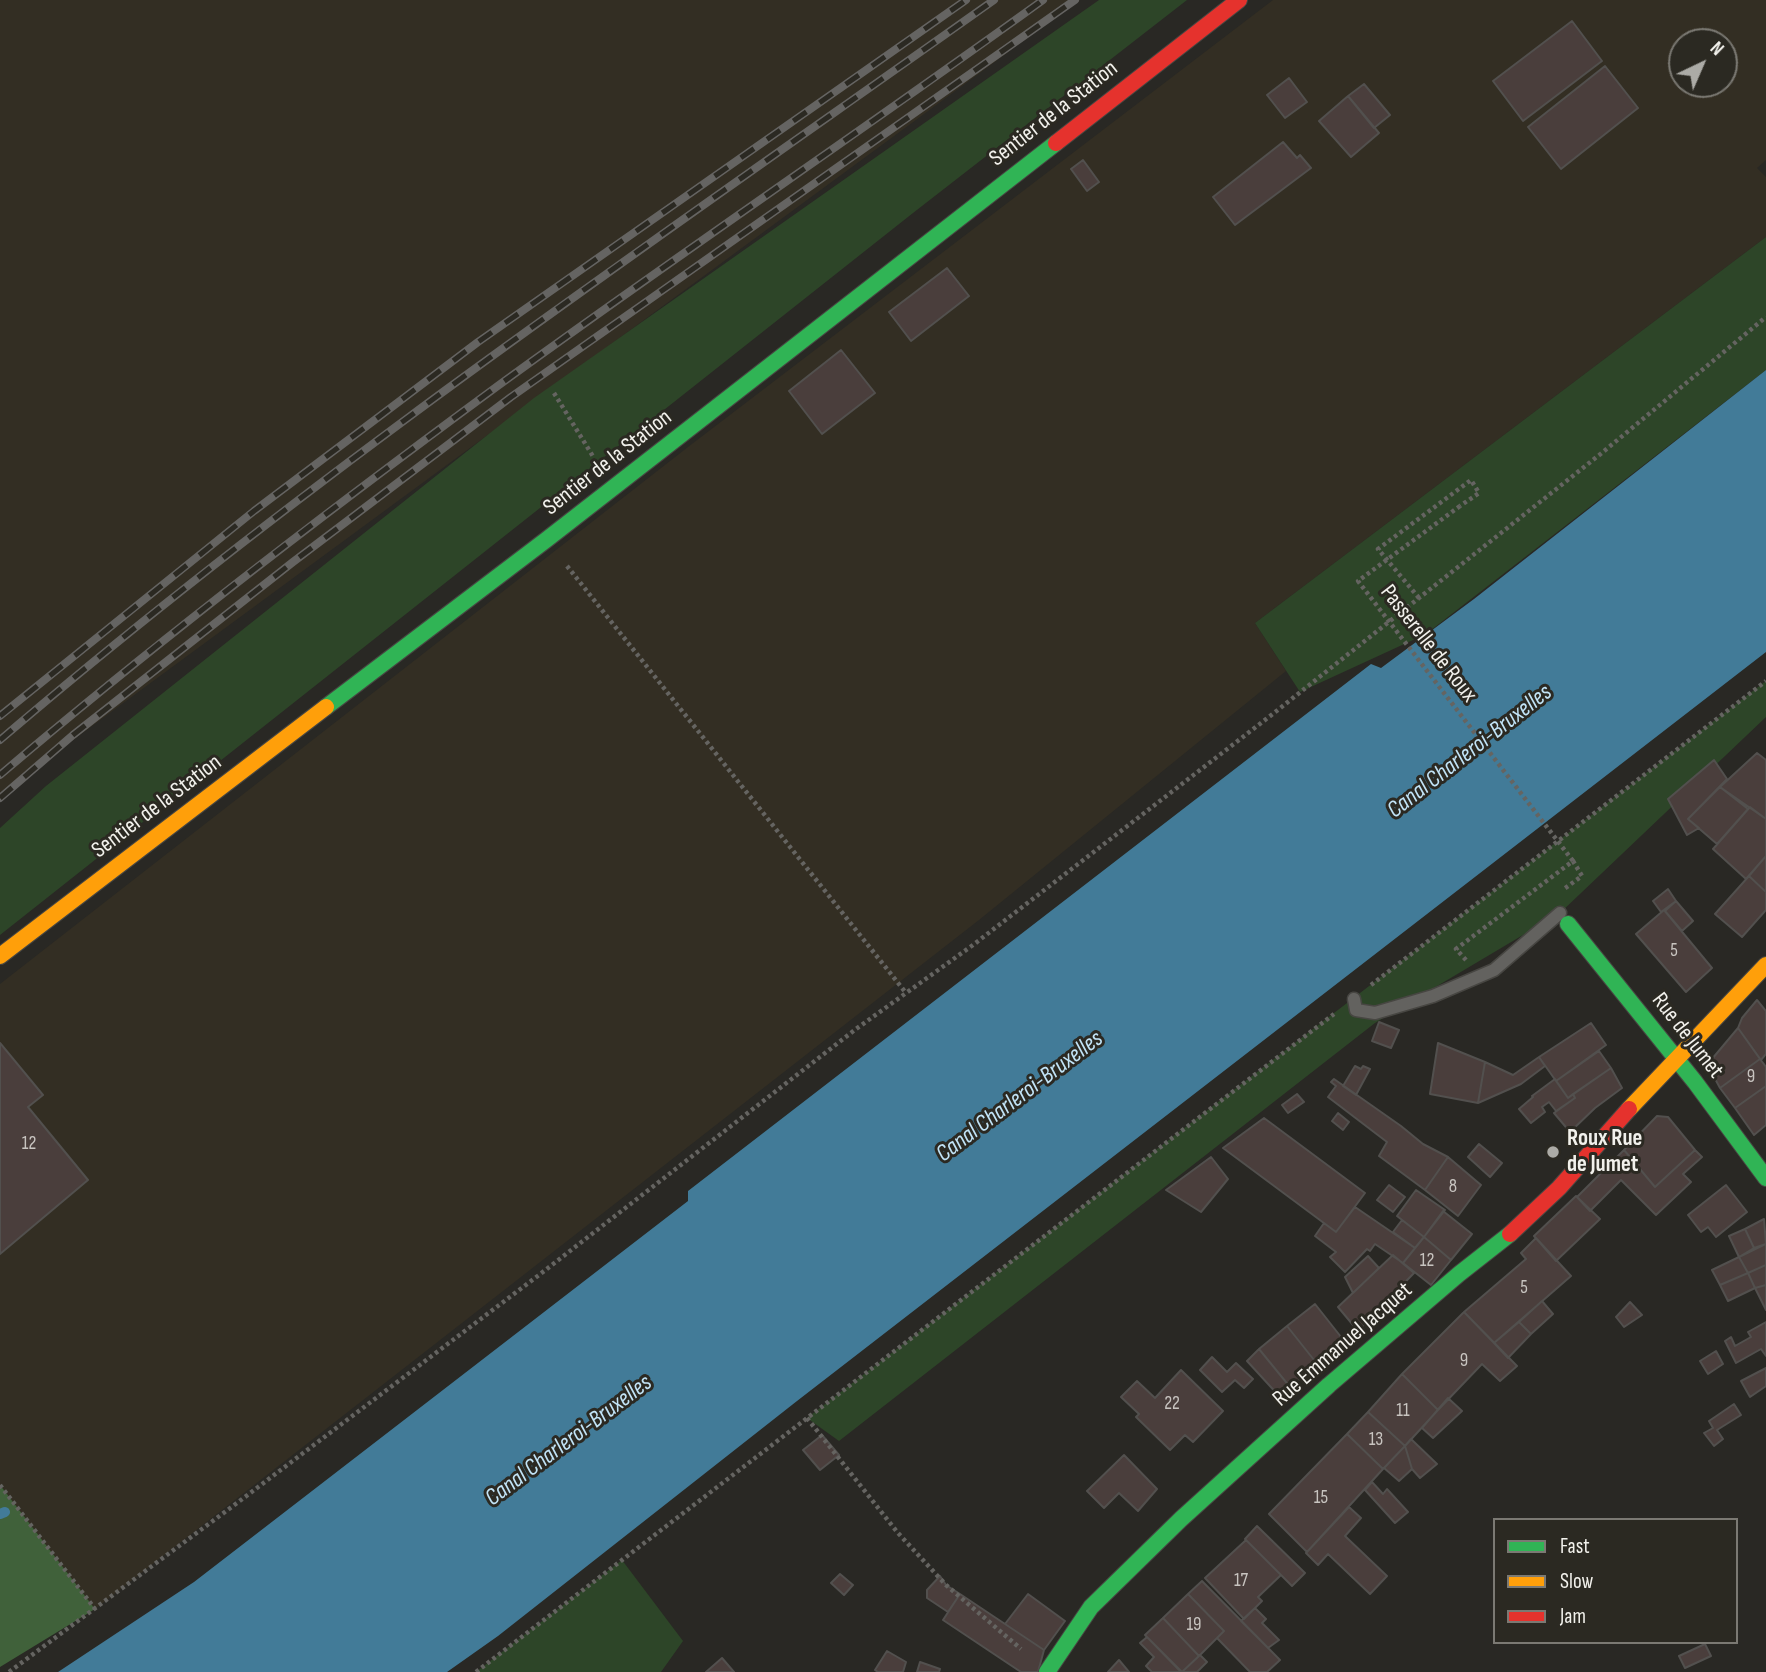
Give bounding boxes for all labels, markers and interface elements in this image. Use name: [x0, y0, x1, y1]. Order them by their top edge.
north arrow: [1668, 28, 1738, 98]
text: N: [1705, 37, 1728, 61]
street label: Sentier de la Station: [984, 55, 1124, 173]
street label: Sentier de la Station: [538, 404, 678, 522]
street label: Passerelle de Roux: [1374, 580, 1482, 708]
water label: Canal Charleroi-Bruxelles: [1382, 679, 1558, 825]
street label: Sentier de la Station: [87, 749, 227, 865]
house number: 5: [1670, 940, 1678, 962]
street label: Rue de Jumet: [1645, 988, 1729, 1084]
water label: Canal Charleroi-Bruxelles: [931, 1025, 1109, 1169]
house number: 9: [1747, 1066, 1755, 1088]
place label: Roux Rue de Jumet: [1567, 1125, 1642, 1179]
house number: 12: [22, 1133, 36, 1155]
marker: Roux Rue de Jumet: [1545, 1144, 1561, 1160]
house number: 8: [1449, 1176, 1457, 1198]
house number: 12: [1420, 1250, 1434, 1272]
street label: Rue Emmanuel Jacquet: [1268, 1277, 1418, 1413]
house number: 5: [1520, 1277, 1528, 1299]
house number: 9: [1460, 1350, 1468, 1372]
water label: Canal Charleroi-Bruxelles: [480, 1369, 658, 1513]
house number: 22: [1164, 1393, 1180, 1415]
house number: 11: [1396, 1400, 1410, 1422]
house number: 13: [1369, 1429, 1383, 1451]
house number: 15: [1314, 1487, 1328, 1509]
legend: [1493, 1518, 1738, 1644]
text: Fast: [1560, 1534, 1590, 1559]
text: Slow: [1560, 1569, 1593, 1594]
house number: 17: [1234, 1570, 1248, 1592]
text: Jam: [1560, 1604, 1586, 1629]
house number: 19: [1186, 1614, 1202, 1636]

